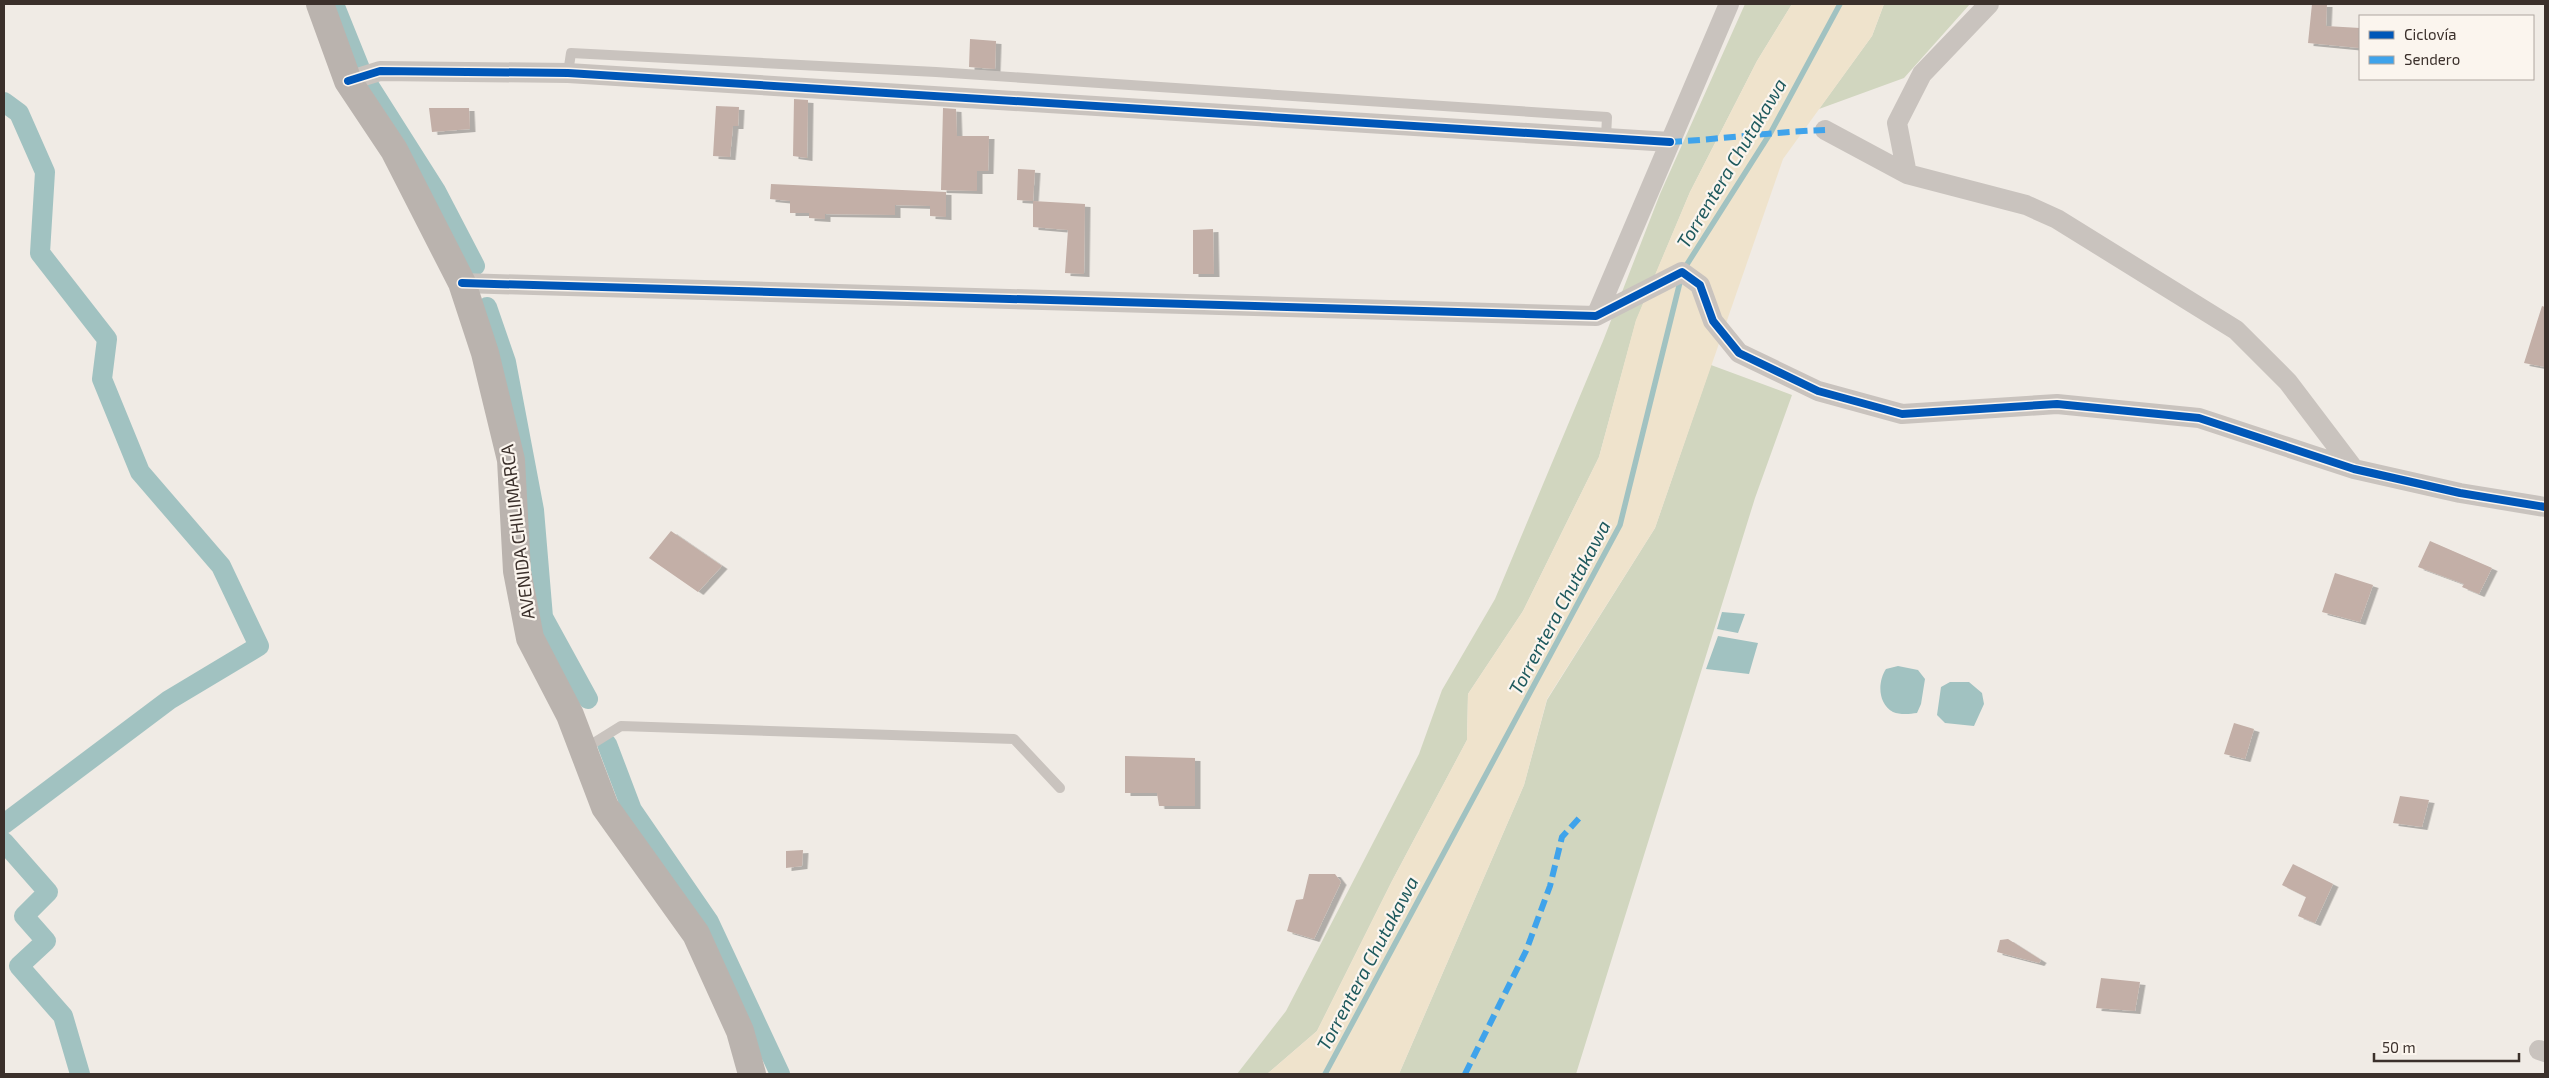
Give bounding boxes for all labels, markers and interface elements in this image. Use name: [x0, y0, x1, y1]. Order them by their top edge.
legend: [2359, 15, 2534, 80]
text: Ciclovía: [2404, 25, 2456, 43]
text: Sendero: [2404, 50, 2460, 68]
water label: Torrentera Chutakawa: [1671, 74, 1791, 252]
street label: AVENIDA CHILIMARCA: [495, 442, 539, 621]
water label: Torrentera Chutakawa: [1503, 516, 1615, 698]
water label: Torrentera Chutakawa: [1311, 872, 1423, 1054]
scale bar: [2374, 1030, 2519, 1062]
text: 50 m: [2382, 1038, 2416, 1056]

